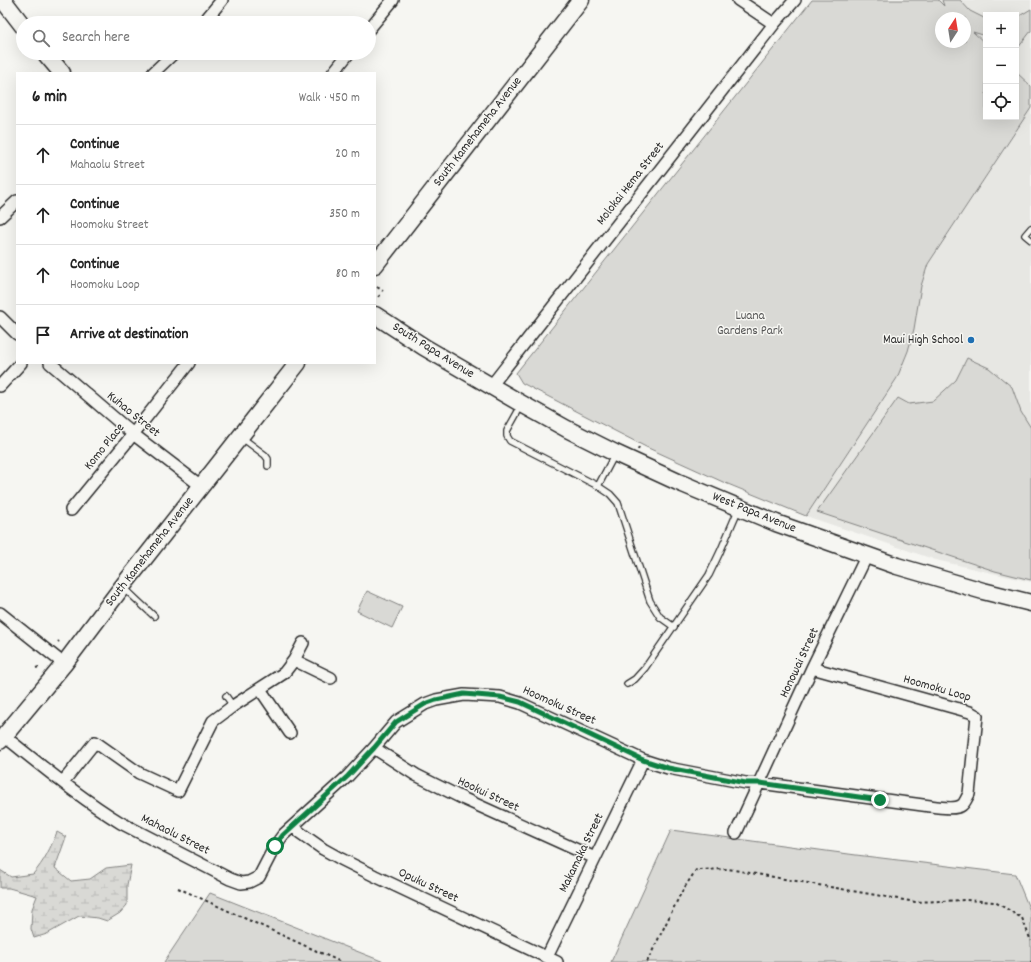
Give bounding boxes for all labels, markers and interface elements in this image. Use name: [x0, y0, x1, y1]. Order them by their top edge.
north arrow: [935, 12, 971, 48]
map controls: [983, 12, 1019, 120]
button: +: [983, 12, 1019, 48]
search box: [16, 16, 376, 60]
icon: search: [30, 27, 52, 49]
text: Search here: [62, 27, 130, 49]
button: −: [983, 48, 1019, 84]
street label: South Kamehameha Avenue: [429, 73, 527, 191]
button: locate: [983, 84, 1019, 120]
text: 6 min: [32, 86, 67, 110]
text: Walk · 450 m: [299, 89, 360, 108]
text: Continue: [70, 134, 119, 156]
street label: Molokai Hema Street: [592, 138, 670, 230]
icon: ahead: [32, 144, 54, 166]
text: 20 m: [335, 145, 360, 164]
text: Mahaolu Street: [70, 156, 145, 175]
text: Continue: [70, 194, 119, 216]
icon: ahead: [32, 204, 54, 226]
text: 350 m: [329, 205, 360, 224]
text: Hoomoku Street: [70, 216, 148, 235]
text: Continue: [70, 254, 119, 276]
icon: ahead: [32, 264, 54, 286]
text: 80 m: [336, 265, 360, 284]
text: Hoomoku Loop: [70, 276, 140, 295]
park label: Luana Gardens Park: [717, 307, 783, 341]
street label: South Papa Avenue: [388, 318, 478, 384]
icon: arrive: [32, 324, 54, 346]
text: Arrive at destination: [70, 324, 188, 346]
place label: Maui High School: [883, 331, 963, 350]
marker: Maui High School: [966, 335, 976, 345]
street label: Kuhao Street: [102, 387, 164, 443]
street label: Komo Place: [80, 419, 130, 475]
street label: West Papa Avenue: [709, 488, 799, 539]
street label: South Kamehameha Avenue: [101, 493, 199, 611]
street label: Honowai Street: [775, 625, 825, 701]
street label: Hoomoku Loop: [901, 670, 973, 708]
street label: Hoomoku Street: [519, 681, 599, 731]
street label: Hookui Street: [454, 772, 522, 818]
route end: [871, 791, 889, 809]
street label: Mahaolu Street: [137, 810, 213, 861]
street label: Makamaka Street: [555, 810, 610, 896]
route start: [266, 837, 284, 855]
street label: Opuku Street: [395, 864, 461, 908]

